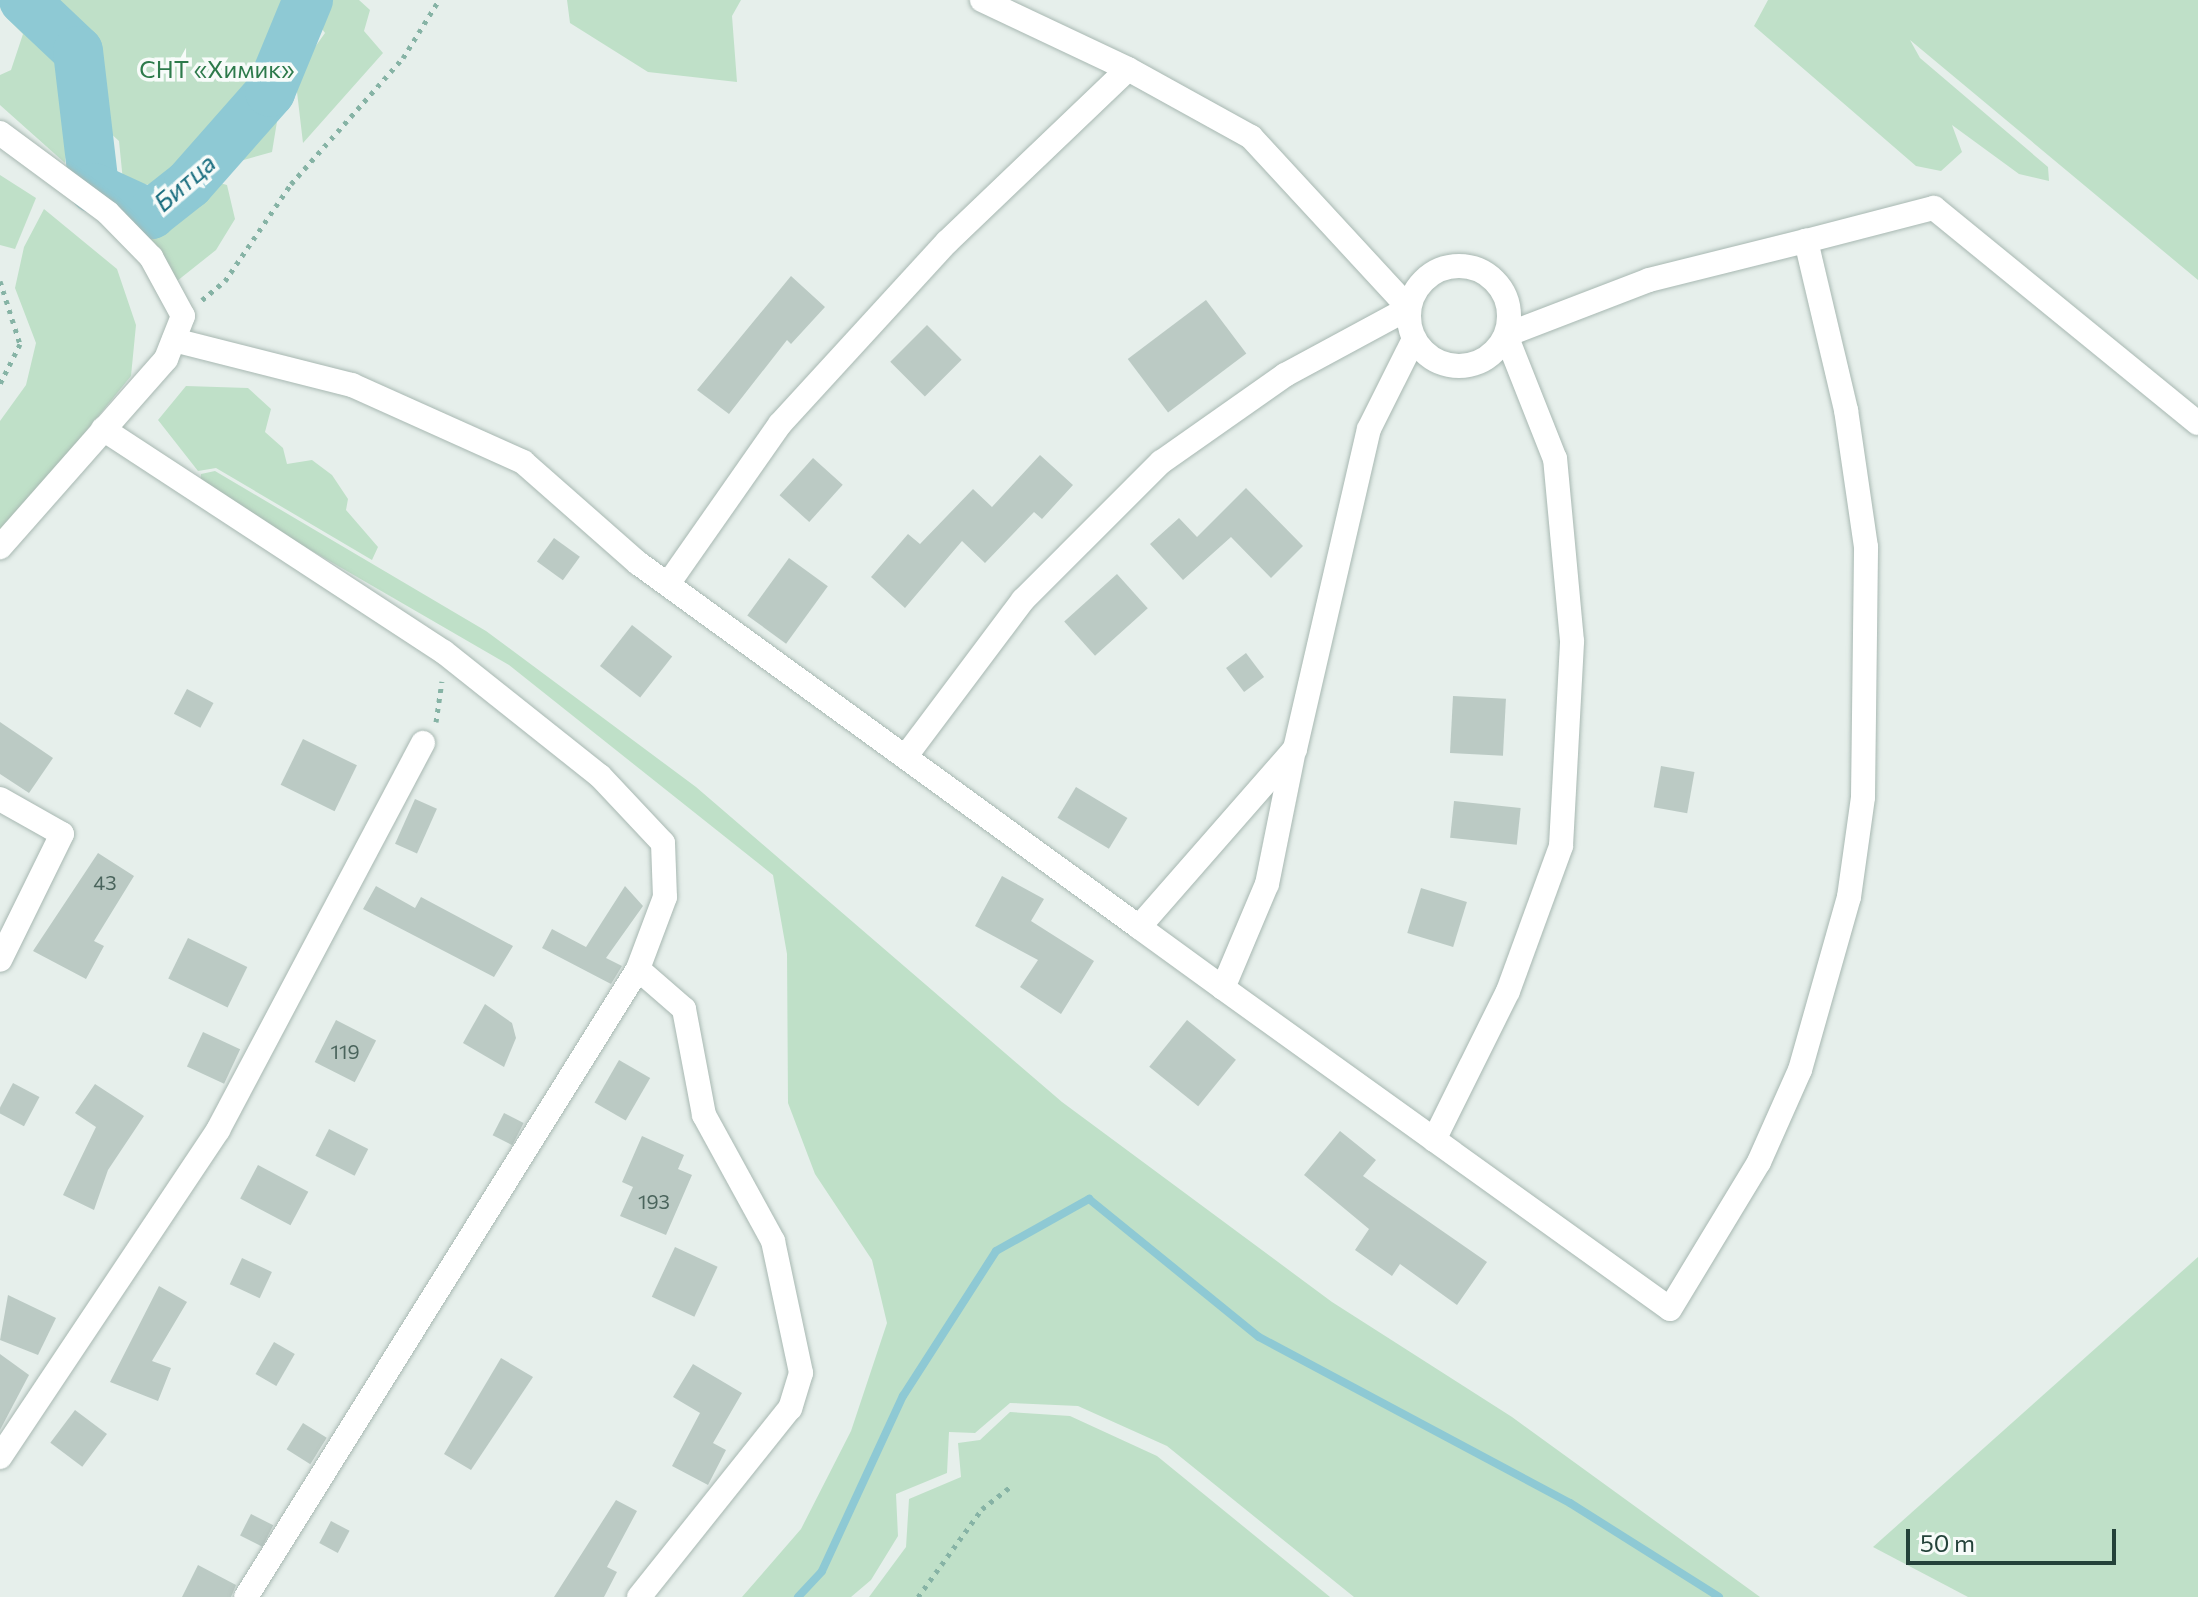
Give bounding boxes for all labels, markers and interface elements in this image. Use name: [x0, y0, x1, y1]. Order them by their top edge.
park label: СНТ «Химик»: [139, 55, 295, 83]
water label: Битца: [147, 147, 221, 217]
house number: 43: [93, 870, 117, 894]
house number: 119: [330, 1039, 360, 1063]
house number: 193: [638, 1189, 670, 1213]
scale bar: [1910, 1513, 2120, 1563]
text: 50 m: [1920, 1528, 1975, 1557]

